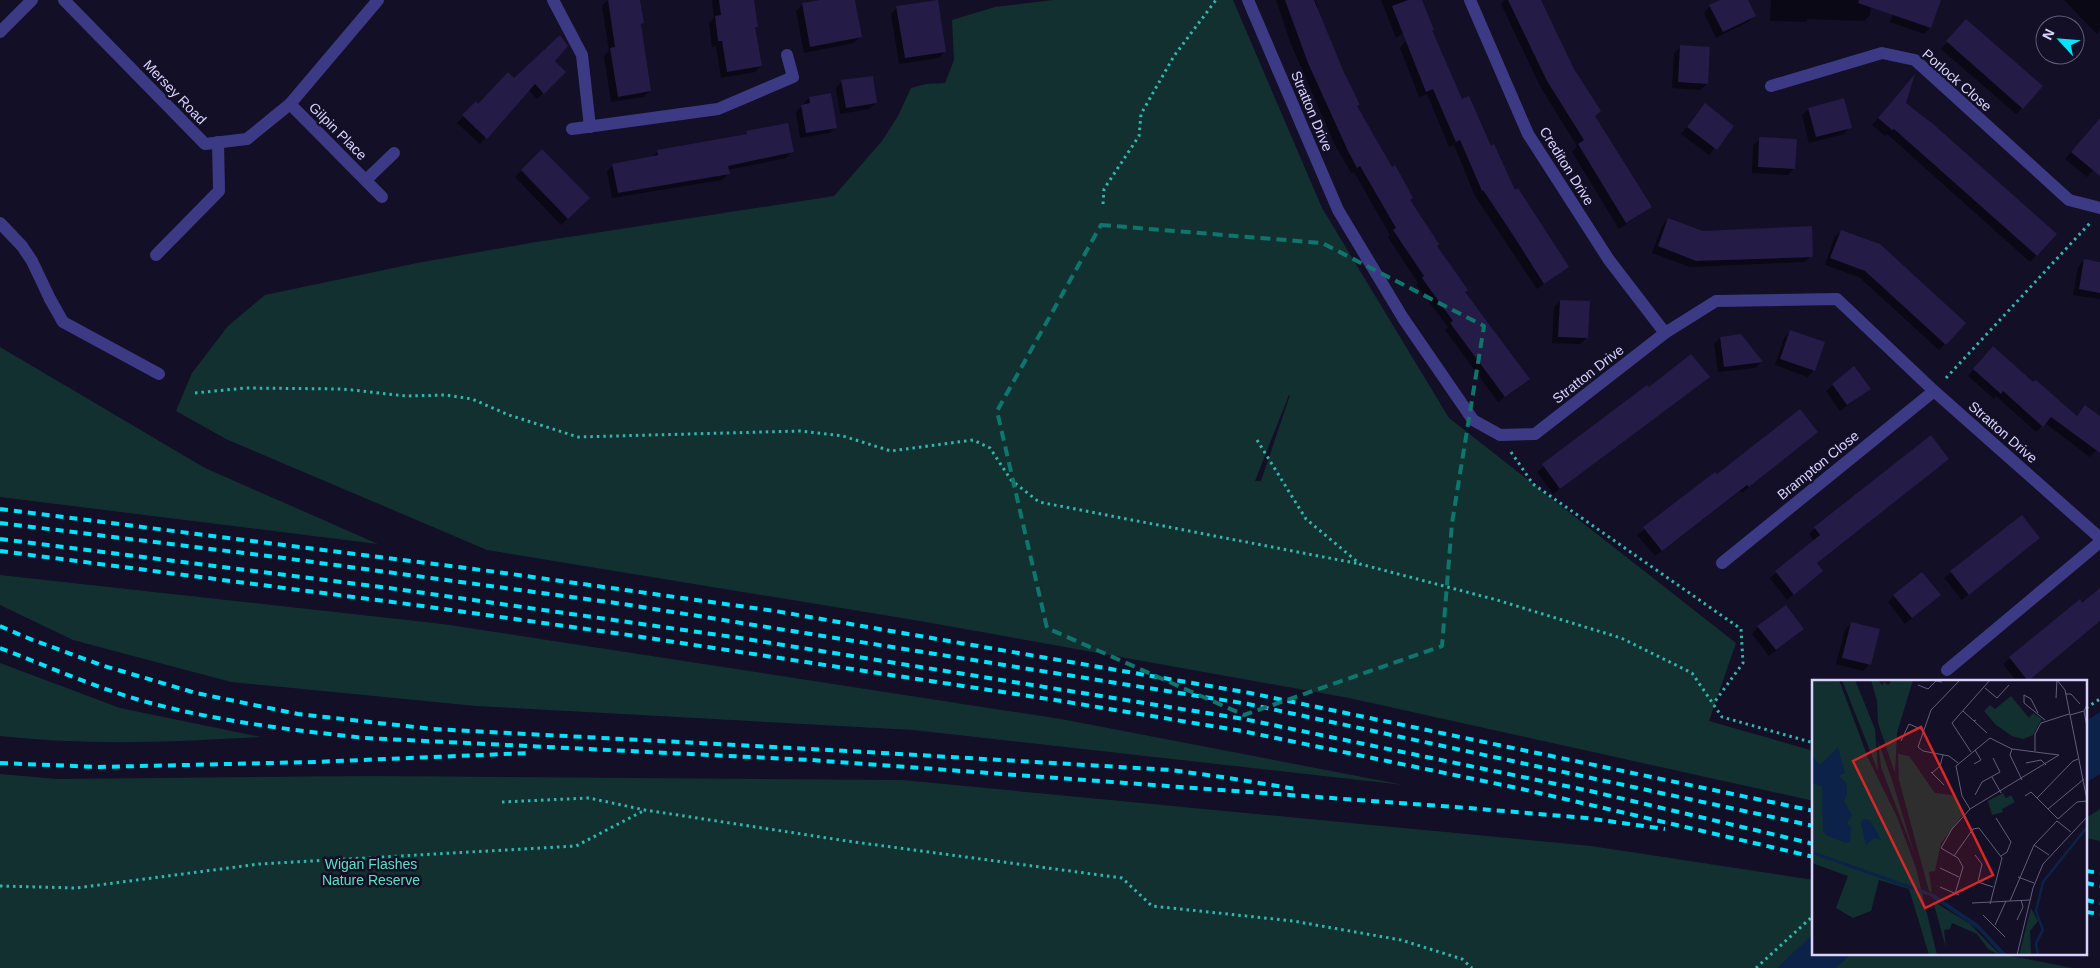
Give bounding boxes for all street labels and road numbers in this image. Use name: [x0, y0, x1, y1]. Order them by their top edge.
street label: Porlock Close: [1919, 46, 1995, 115]
street label: Mersey Road: [140, 56, 210, 128]
street label: Stratton Drive: [1288, 68, 1336, 154]
street label: Gilpin Place: [306, 99, 370, 163]
street label: Crediton Drive: [1537, 124, 1598, 208]
street label: Stratton Drive: [1549, 341, 1627, 407]
street label: Stratton Drive: [1965, 398, 2041, 466]
street label: Brampton Close: [1774, 427, 1862, 503]

